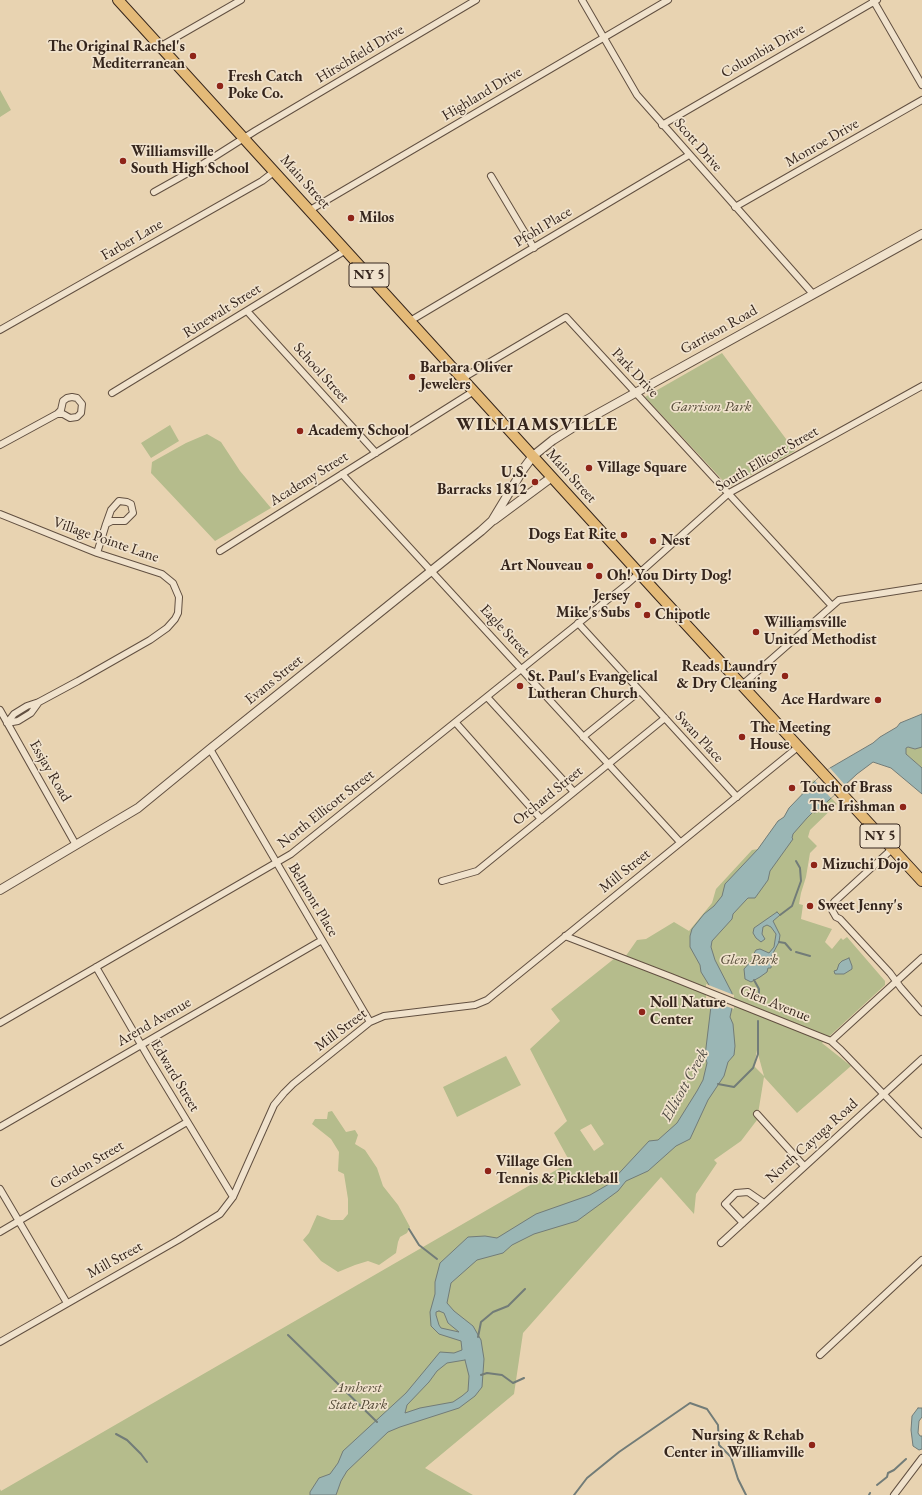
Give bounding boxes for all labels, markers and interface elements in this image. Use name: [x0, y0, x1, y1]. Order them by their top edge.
street label: Columbia Drive: [718, 20, 808, 82]
street label: Hirschfield Drive: [313, 21, 407, 87]
place label: The Original Rachel's Mediterranean: [48, 38, 185, 73]
marker: The Original Rachel's Mediterranean: [188, 51, 198, 61]
street label: Highland Drive: [439, 63, 525, 125]
place label: Fresh Catch Poke Co.: [228, 68, 303, 103]
marker: Fresh Catch Poke Co.: [215, 81, 225, 91]
street label: Scott Drive: [670, 115, 726, 175]
street label: Monroe Drive: [782, 115, 862, 171]
place label: Williamsville South High School: [131, 143, 249, 178]
street label: Main Street: [276, 151, 334, 213]
marker: Williamsville South High School: [118, 156, 128, 166]
street label: Pfohl Place: [511, 203, 575, 251]
place label: Milos: [359, 209, 394, 227]
marker: Milos: [346, 213, 356, 223]
street label: Farber Lane: [98, 215, 166, 265]
road number: NY 5: [349, 263, 389, 287]
street label: Rinewalt Street: [180, 280, 264, 342]
street label: Garrison Road: [677, 301, 761, 359]
street label: School Street: [289, 339, 353, 407]
street label: Park Drive: [608, 345, 662, 401]
place label: Barbara Oliver Jewelers: [420, 359, 513, 394]
marker: Barbara Oliver Jewelers: [407, 372, 417, 382]
park label: Garrison Park: [670, 398, 752, 416]
district label: WILLIAMSVILLE: [456, 414, 618, 436]
place label: Academy School: [308, 422, 409, 440]
street label: South Ellicott Street: [712, 422, 822, 496]
marker: Academy School: [295, 426, 305, 436]
street label: Main Street: [542, 445, 600, 507]
street label: Academy Street: [266, 448, 352, 510]
place label: Village Square: [597, 459, 687, 477]
marker: Village Square: [584, 463, 594, 473]
place label: U.S. Barracks 1812: [437, 464, 527, 499]
marker: U.S. Barracks 1812: [530, 477, 540, 487]
street label: Village Pointe Lane: [51, 513, 161, 567]
place label: Dogs Eat Rite: [528, 526, 616, 544]
marker: Dogs Eat Rite: [619, 530, 629, 540]
place label: Nest: [661, 532, 690, 550]
marker: Nest: [648, 536, 658, 546]
place label: Art Nouveau: [500, 557, 582, 575]
marker: Art Nouveau: [585, 561, 595, 571]
place label: Oh! You Dirty Dog!: [607, 567, 732, 585]
marker: Oh! You Dirty Dog!: [594, 571, 604, 581]
place label: Jersey Mike's Subs: [556, 587, 630, 622]
marker: Jersey Mike's Subs: [633, 600, 643, 610]
street label: Eagle Street: [476, 601, 534, 661]
place label: Chipotle: [655, 606, 710, 624]
marker: Chipotle: [642, 610, 652, 620]
place label: Williamsville United Methodist: [764, 614, 877, 649]
marker: Williamsville United Methodist: [751, 627, 761, 637]
street label: Evans Street: [242, 651, 306, 709]
place label: Reads Laundry & Dry Cleaning: [677, 658, 777, 693]
place label: St. Paul's Evangelical Lutheran Church: [528, 668, 658, 703]
marker: Reads Laundry & Dry Cleaning: [780, 671, 790, 681]
marker: St. Paul's Evangelical Lutheran Church: [515, 681, 525, 691]
place label: Ace Hardware: [781, 691, 870, 709]
marker: Ace Hardware: [873, 695, 883, 705]
street label: Swan Place: [671, 708, 727, 766]
place label: The Meeting House: [750, 719, 831, 754]
marker: The Meeting House: [737, 732, 747, 742]
street label: Essjay Road: [25, 737, 75, 805]
street label: Orchard Street: [509, 762, 587, 830]
street label: North Ellicott Street: [274, 766, 378, 852]
place label: Touch of Brass: [800, 779, 892, 797]
marker: Touch of Brass: [787, 783, 797, 793]
place label: The Irishman: [809, 798, 895, 816]
marker: The Irishman: [898, 802, 908, 812]
road number: NY 5: [860, 824, 900, 848]
street label: Mill Street: [596, 845, 654, 897]
place label: Mizuchi Dojo: [822, 856, 908, 874]
street label: Belmont Place: [284, 860, 342, 940]
marker: Mizuchi Dojo: [809, 860, 819, 870]
place label: Sweet Jenny's: [818, 897, 902, 915]
marker: Sweet Jenny's: [805, 901, 815, 911]
park label: Glen Park: [720, 951, 778, 969]
street label: Glen Avenue: [737, 982, 813, 1026]
street label: Arend Avenue: [114, 994, 194, 1050]
place label: Noll Nature Center: [650, 994, 726, 1029]
street label: Mill Street: [311, 1005, 371, 1055]
marker: Noll Nature Center: [637, 1007, 647, 1017]
street label: Edward Street: [147, 1037, 203, 1115]
water label: Ellicott Creek: [657, 1045, 713, 1125]
street label: North Cayuga Road: [762, 1095, 862, 1187]
street label: Gordon Street: [47, 1137, 127, 1193]
place label: Village Glen Tennis & Pickleball: [496, 1153, 618, 1188]
marker: Village Glen Tennis & Pickleball: [483, 1166, 493, 1176]
street label: Mill Street: [84, 1238, 146, 1282]
park label: Amherst State Park: [329, 1379, 387, 1414]
place label: Nursing & Rehab Center in Williamville: [664, 1427, 804, 1462]
marker: Nursing & Rehab Center in Williamville: [807, 1440, 817, 1450]

